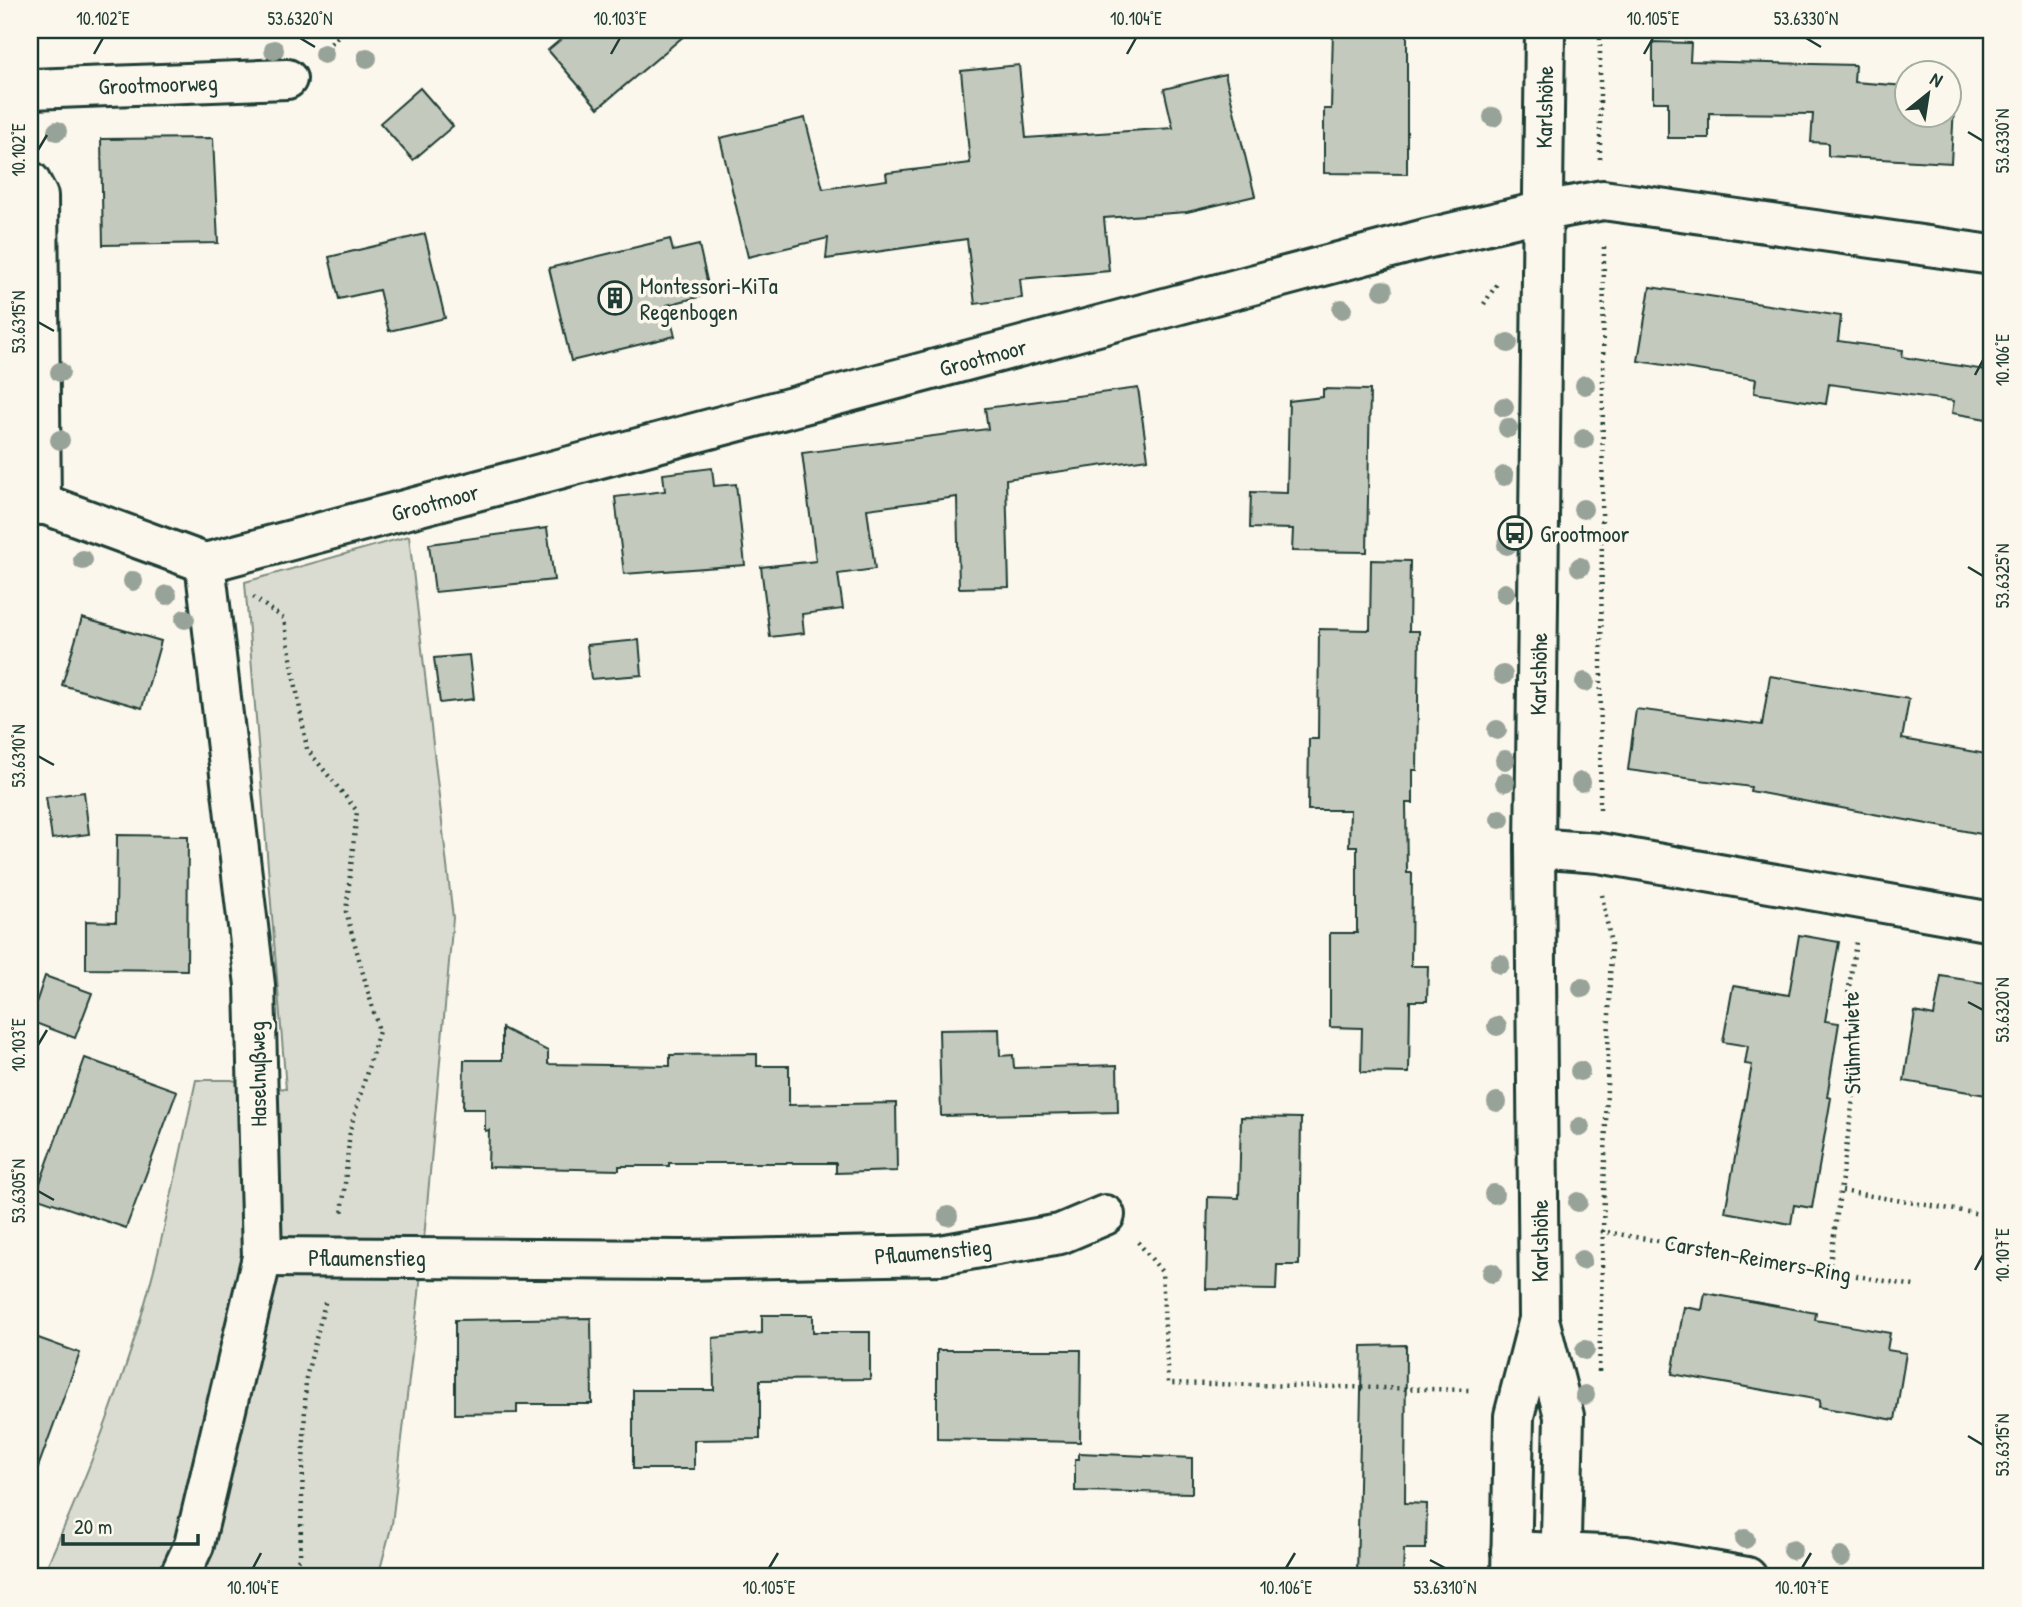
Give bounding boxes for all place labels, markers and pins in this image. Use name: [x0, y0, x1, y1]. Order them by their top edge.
place label: Montessori-KiTa Regenbogen: [640, 270, 778, 327]
building icon: Montessori-KiTa Regenbogen: [596, 279, 634, 317]
bus stop icon: Grootmoor: [1496, 514, 1534, 552]
place label: Grootmoor: [1540, 518, 1630, 549]

